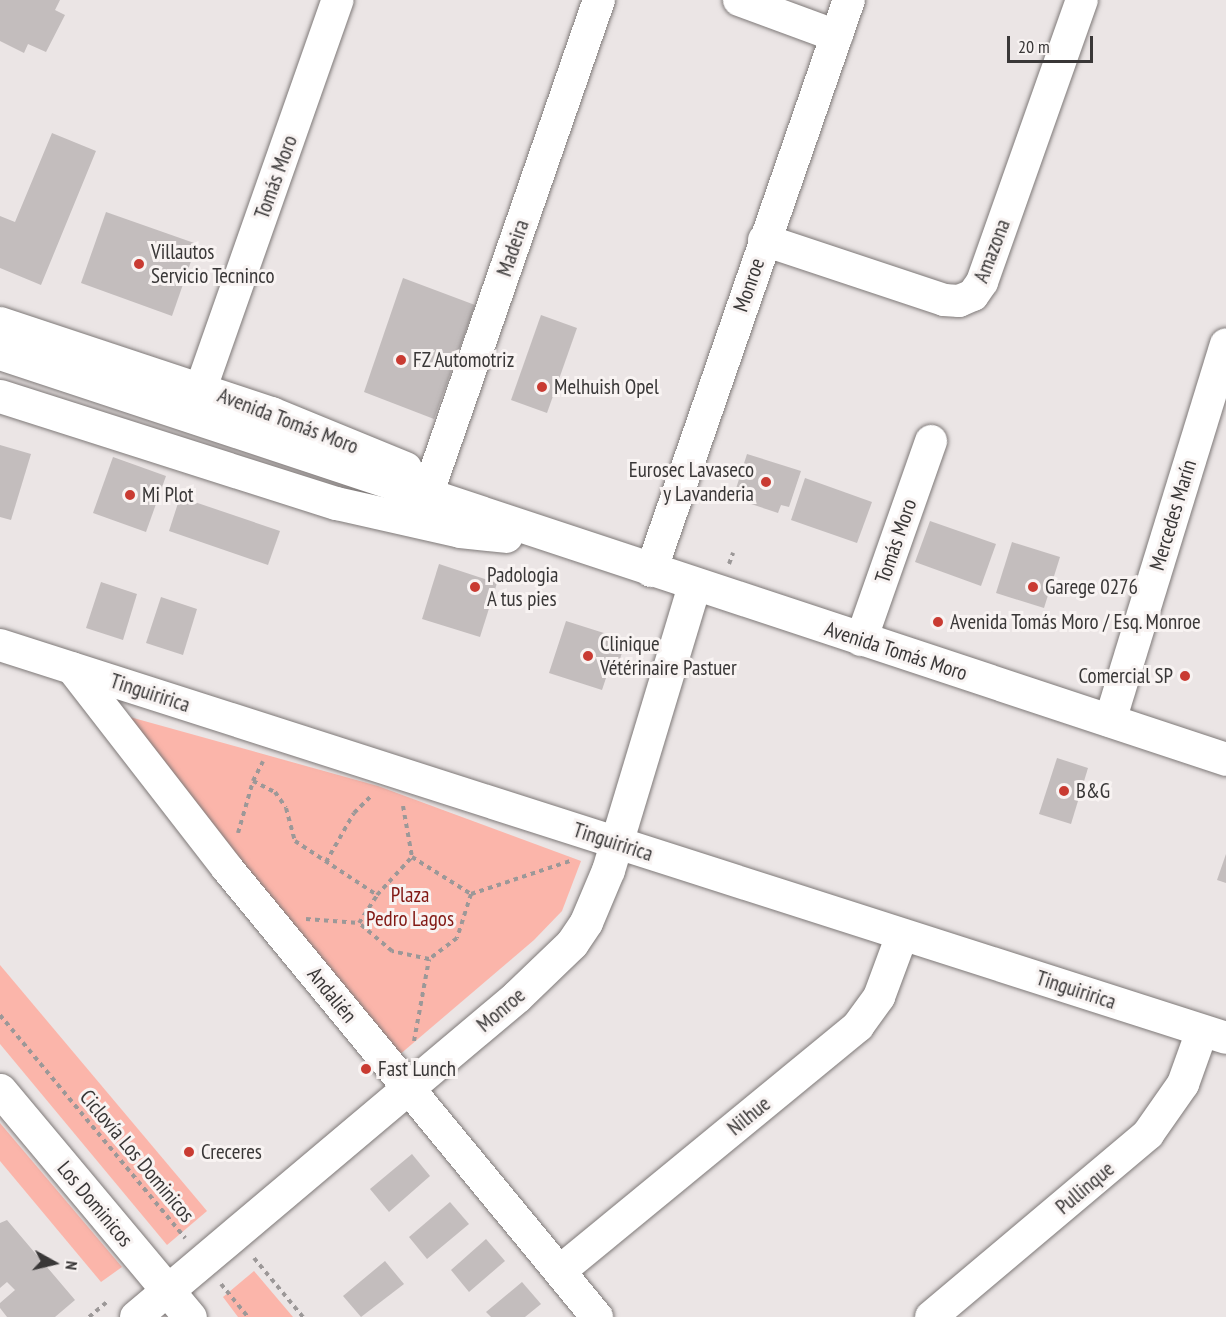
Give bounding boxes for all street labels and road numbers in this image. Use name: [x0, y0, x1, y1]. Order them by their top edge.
street label: Tomás Moro: [249, 132, 303, 222]
street label: Madeira: [492, 216, 534, 280]
street label: Amazona: [968, 216, 1016, 286]
street label: Monroe: [728, 255, 770, 315]
street label: Avenida Tomás Moro: [214, 383, 362, 459]
street label: Mercedes Marín: [1144, 457, 1202, 573]
street label: Tomás Moro: [870, 496, 922, 586]
street label: Avenida Tomás Moro: [821, 616, 971, 686]
street label: Tinguiririca: [107, 668, 193, 718]
street label: Tinguiririca: [570, 817, 656, 867]
street label: Andalién: [302, 962, 362, 1028]
street label: Tinguiririca: [1033, 965, 1119, 1015]
street label: Monroe: [472, 983, 530, 1037]
street label: Ciclovía Los Dominicos: [74, 1085, 200, 1227]
street label: Nilhue: [723, 1091, 775, 1141]
street label: Los Dominicos: [52, 1156, 138, 1252]
street label: Pullinque: [1051, 1156, 1119, 1220]

